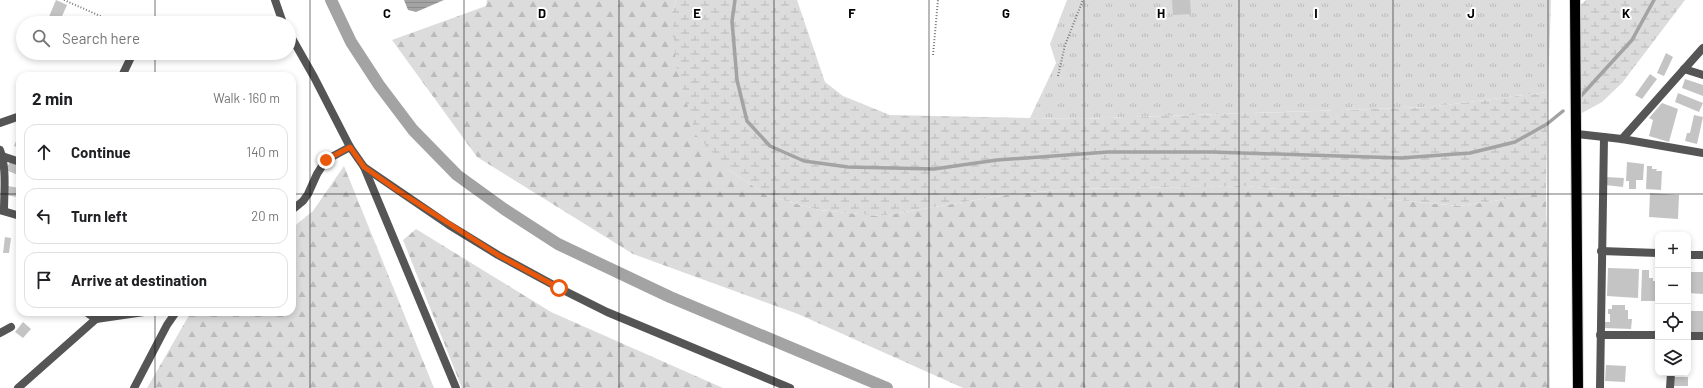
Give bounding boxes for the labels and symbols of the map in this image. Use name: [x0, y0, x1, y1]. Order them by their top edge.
text: C: [383, 5, 391, 21]
text: D: [538, 5, 546, 21]
text: E: [693, 5, 701, 21]
text: F: [848, 5, 856, 21]
text: G: [1002, 5, 1010, 21]
text: H: [1157, 5, 1165, 21]
text: I: [1314, 5, 1318, 21]
text: J: [1467, 5, 1475, 21]
text: K: [1622, 5, 1630, 21]
route end: [317, 151, 335, 169]
route start: [550, 279, 568, 297]

